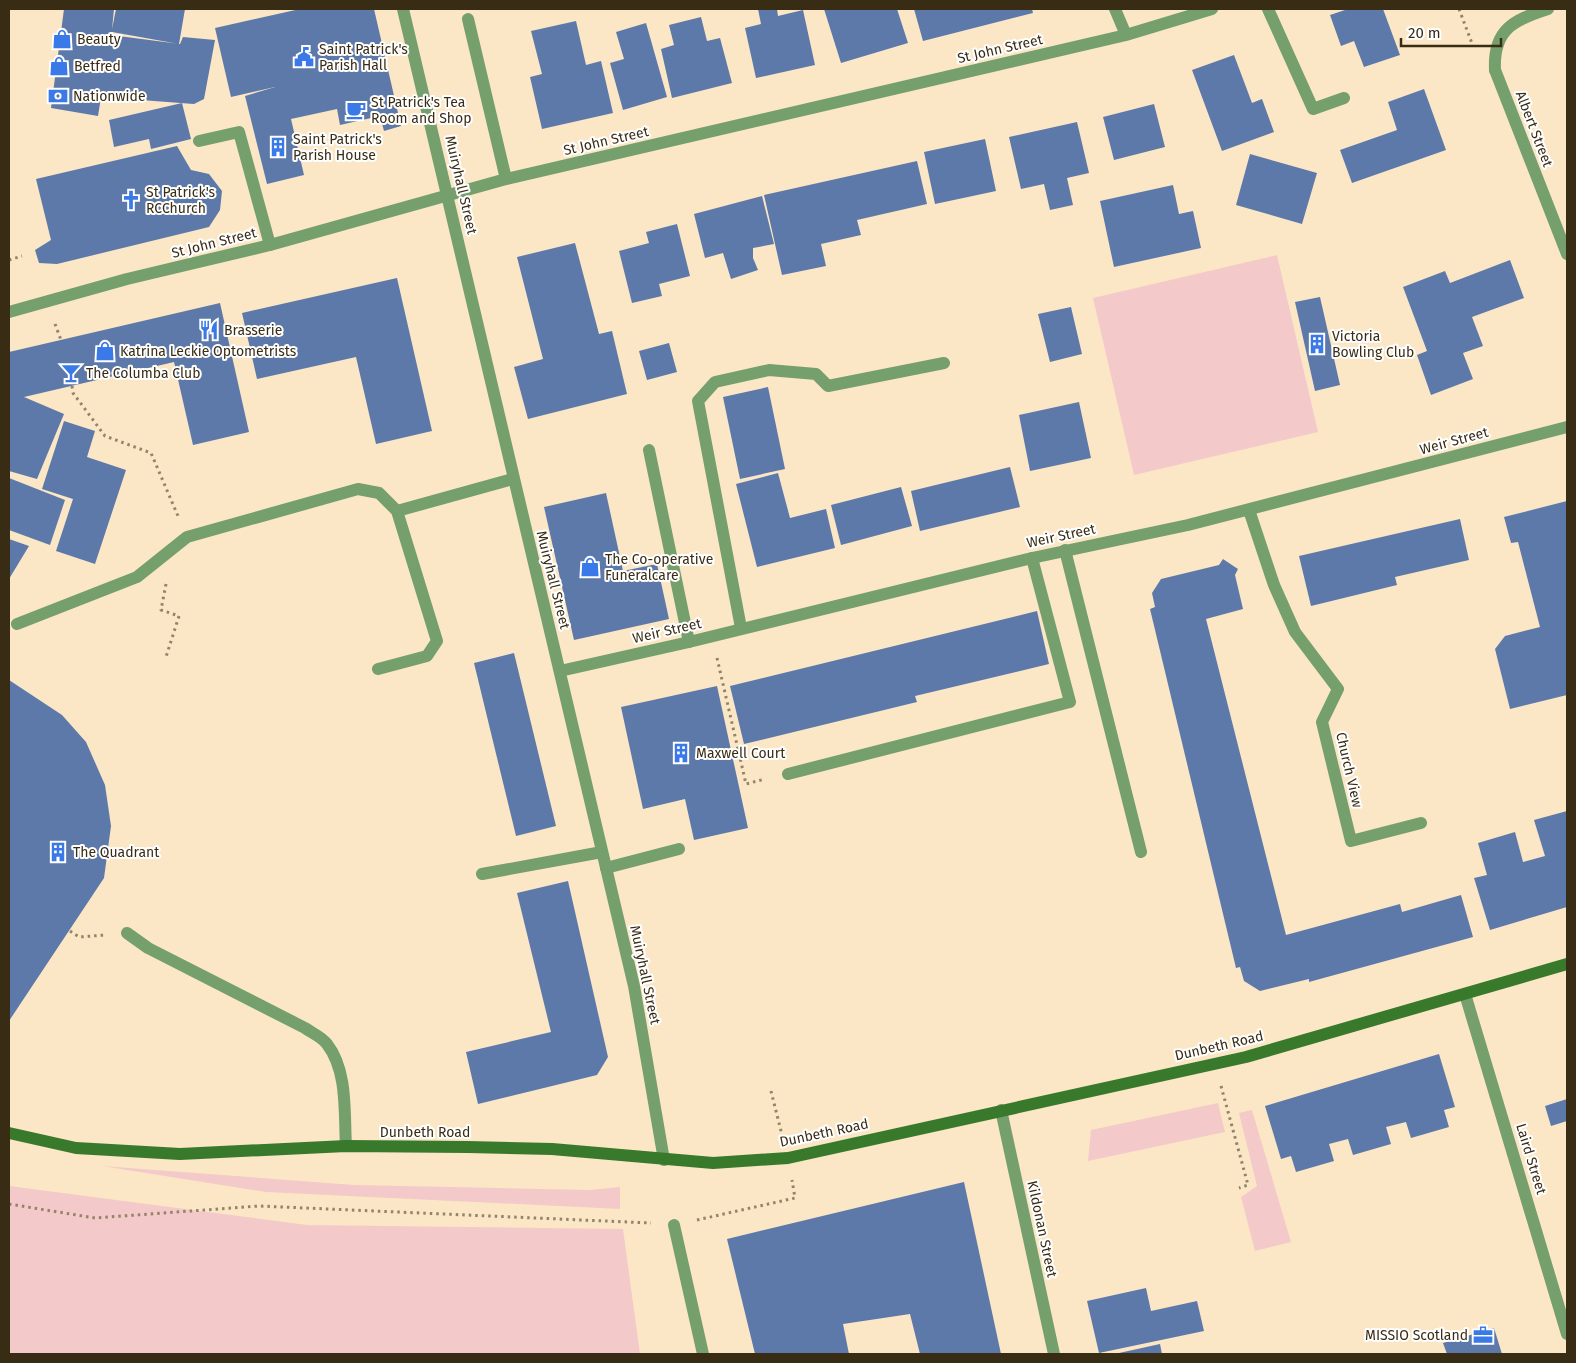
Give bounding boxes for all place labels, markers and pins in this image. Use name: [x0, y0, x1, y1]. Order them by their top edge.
shop icon: Beauty: [51, 28, 73, 50]
place label: Beauty: [77, 31, 121, 48]
place label: Saint Patrick's Parish Hall: [319, 41, 408, 74]
public building icon: Saint Patrick's Parish Hall: [293, 46, 315, 68]
shop icon: Betfred: [48, 55, 70, 77]
place label: Betfred: [74, 58, 121, 75]
bank icon: Nationwide: [47, 85, 69, 107]
place label: Nationwide: [73, 88, 146, 105]
place label: St Patrick's Tea Room and Shop: [371, 94, 472, 127]
cafe icon: St Patrick's Tea Room and Shop: [345, 99, 367, 121]
place label: Saint Patrick's Parish House: [293, 131, 382, 164]
building icon: Saint Patrick's Parish House: [267, 136, 289, 158]
place label: St Patrick's RCChurch: [146, 184, 216, 217]
church icon: St Patrick's RCChurch: [120, 189, 142, 211]
restaurant icon: Brasserie: [198, 319, 220, 341]
place label: Brasserie: [224, 322, 282, 339]
place label: Victoria Bowling Club: [1332, 328, 1414, 361]
building icon: Victoria Bowling Club: [1306, 333, 1328, 355]
shop icon: Katrina Leckie Optometrists: [94, 340, 116, 362]
place label: Katrina Leckie Optometrists: [120, 343, 297, 360]
bar icon: The Columba Club: [60, 362, 82, 384]
place label: The Columba Club: [86, 365, 201, 382]
place label: The Co-operative Funeralcare: [605, 551, 713, 584]
shop icon: The Co-operative Funeralcare: [579, 556, 601, 578]
building icon: Maxwell Court: [670, 742, 692, 764]
place label: Maxwell Court: [696, 745, 786, 762]
building icon: The Quadrant: [47, 841, 69, 863]
place label: The Quadrant: [73, 844, 160, 861]
office icon: MISSIO Scotland: [1472, 1324, 1494, 1346]
place label: MISSIO Scotland: [1365, 1327, 1468, 1344]

